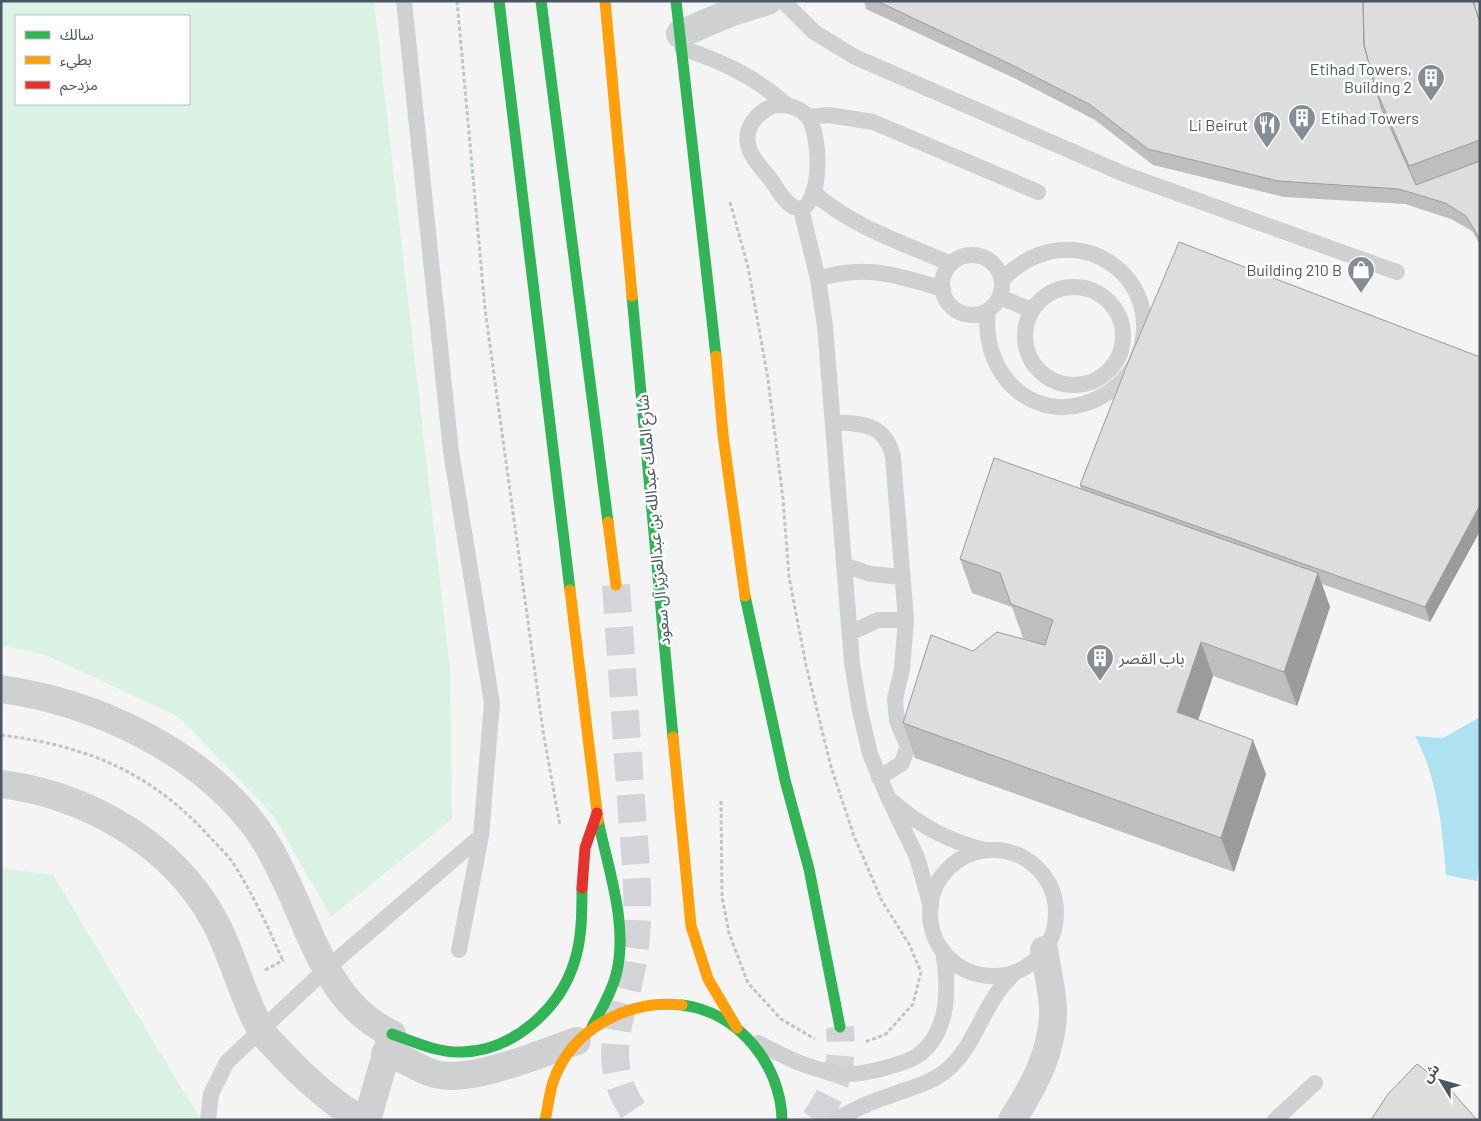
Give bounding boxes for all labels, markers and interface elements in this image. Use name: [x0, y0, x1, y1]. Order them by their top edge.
legend: [15, 15, 190, 105]
text: سالك: [60, 25, 94, 43]
text: بطيء: [60, 50, 92, 71]
place label: Etihad Towers, Building 2: [1310, 59, 1412, 96]
building icon: Etihad Towers, Building 2: [1416, 63, 1446, 102]
text: مزدحم: [60, 75, 98, 96]
building icon: Etihad Towers: [1287, 103, 1317, 142]
place label: Etihad Towers: [1321, 108, 1419, 127]
restaurant icon: Li Beirut: [1252, 110, 1282, 149]
place label: Li Beirut: [1189, 115, 1248, 134]
shop icon: Building 210 B: [1346, 255, 1376, 294]
place label: Building 210 B: [1246, 260, 1342, 279]
street label: شارع الملك عبدالله بن عبدالعزيز آل سعود: [632, 393, 677, 646]
building icon: باب القصر: [1085, 643, 1115, 682]
place label: باب القصر: [1118, 648, 1184, 668]
north arrow: [1416, 1056, 1466, 1106]
text: ش: [1418, 1060, 1443, 1086]

